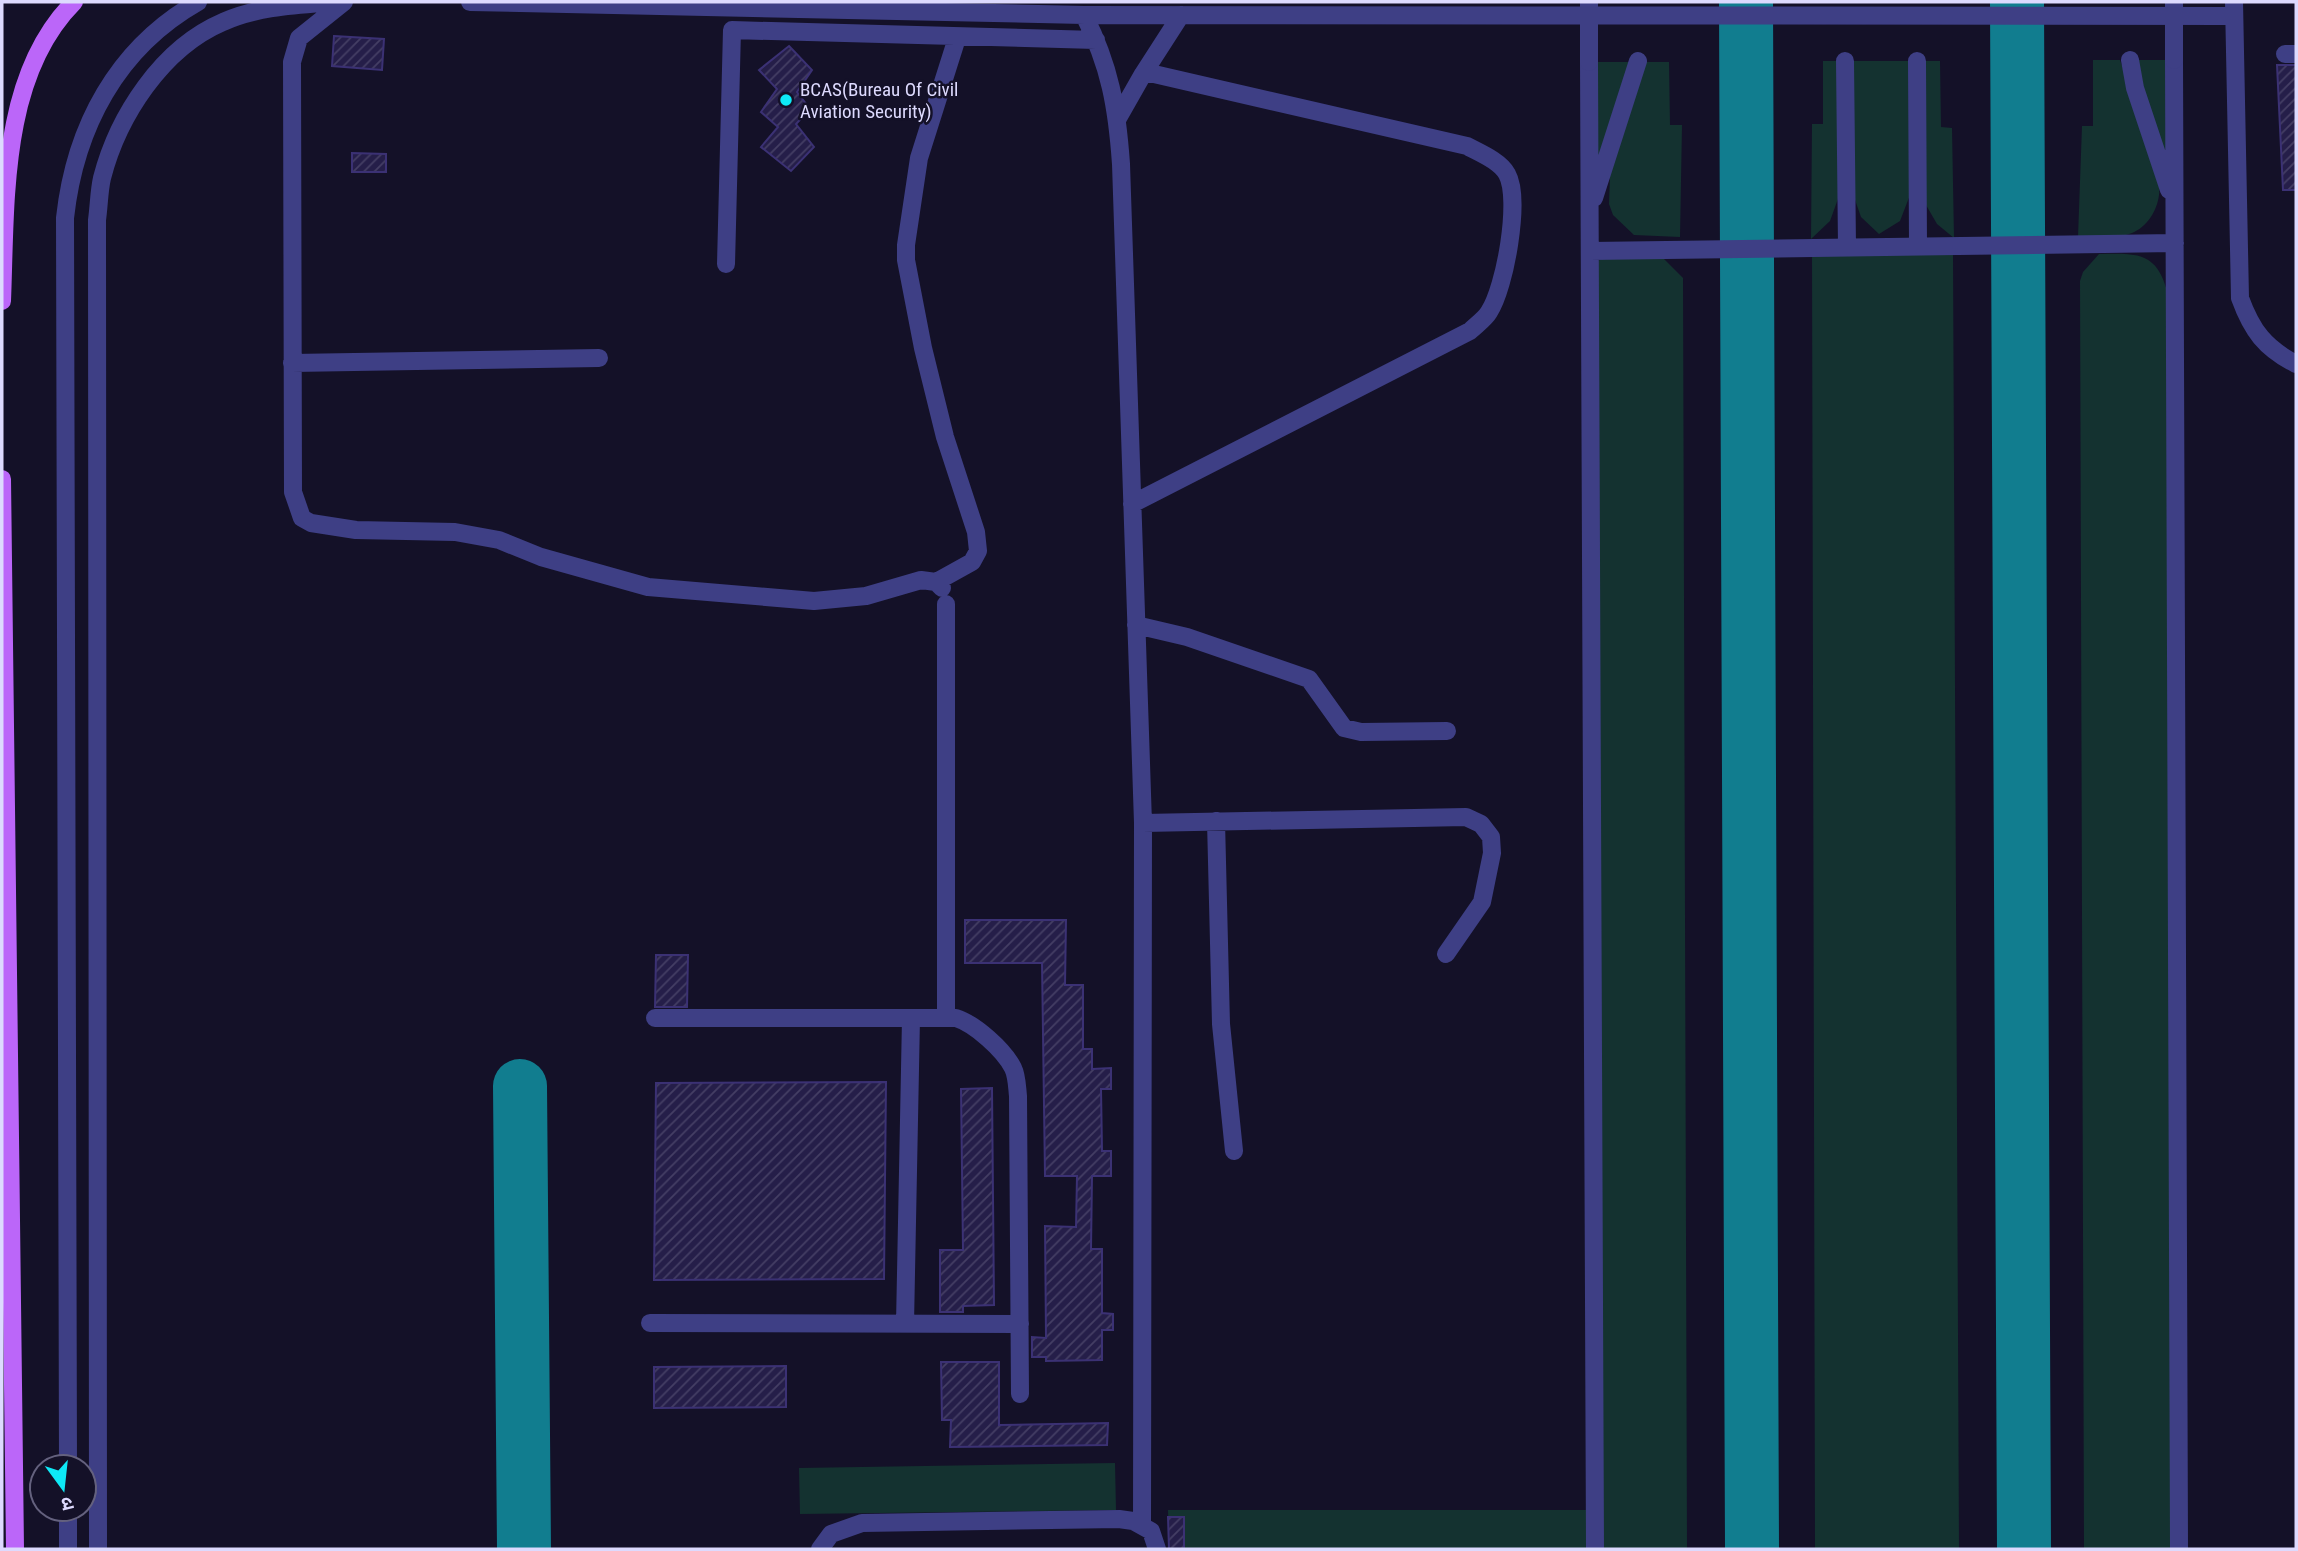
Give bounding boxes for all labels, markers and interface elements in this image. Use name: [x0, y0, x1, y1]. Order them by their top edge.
place label: BCAS(Bureau Of Civil Aviation Security): [800, 78, 958, 123]
marker: BCAS(Bureau Of Civil Aviation Security): [778, 92, 794, 108]
north arrow: [28, 1453, 98, 1523]
text: उ: [58, 1491, 76, 1517]

